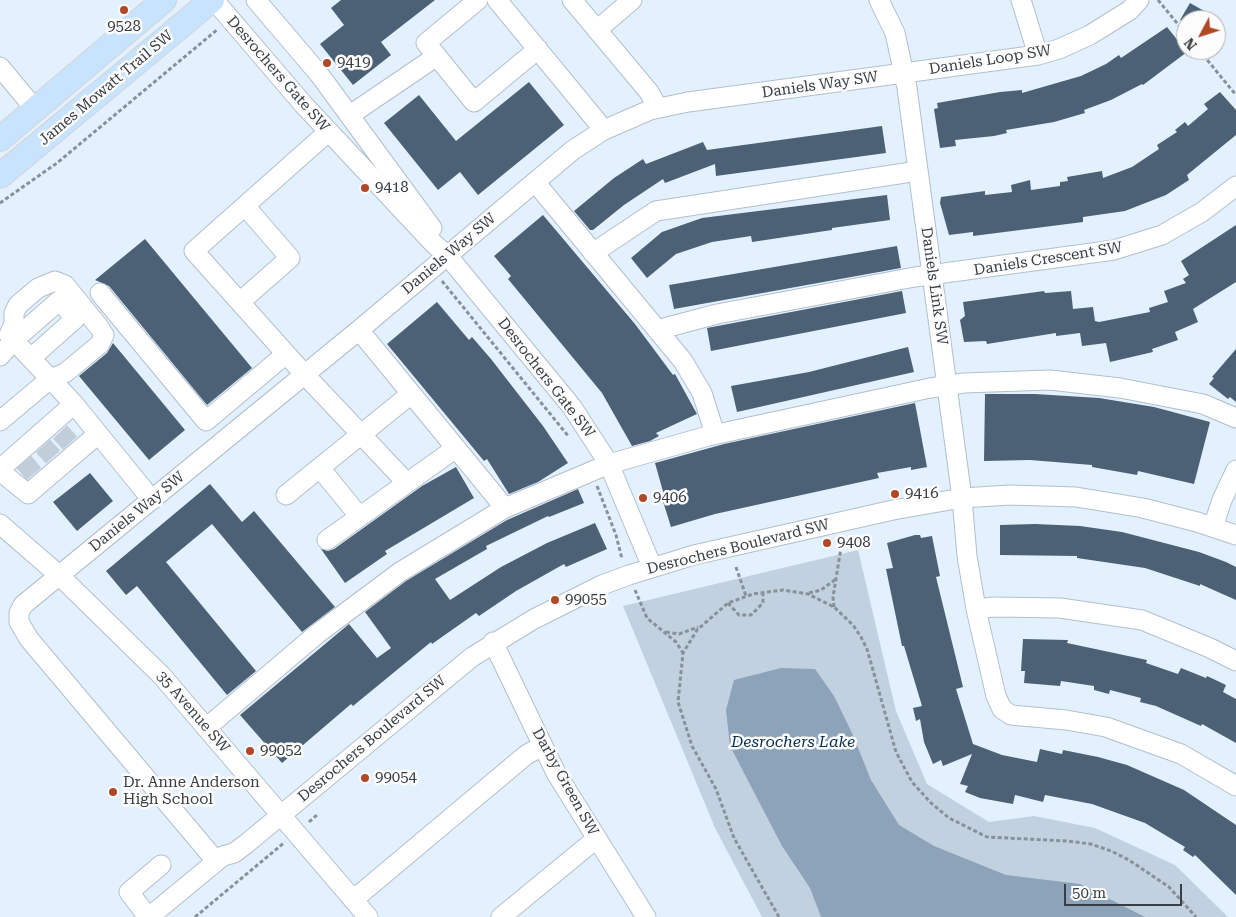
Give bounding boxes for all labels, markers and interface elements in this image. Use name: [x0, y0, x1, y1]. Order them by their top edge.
marker: 9528: [118, 4, 130, 16]
north arrow: [1176, 10, 1226, 60]
street label: Desrochers Gate SW: [223, 12, 333, 136]
place label: 9528: [107, 18, 141, 36]
street label: James Mowatt Trail SW: [35, 27, 177, 149]
text: N: [1181, 35, 1200, 53]
street label: Daniels Loop SW: [928, 41, 1052, 79]
place label: 9419: [337, 54, 371, 72]
marker: 9419: [321, 57, 333, 69]
street label: Daniels Way SW: [761, 68, 879, 102]
place label: 9418: [375, 179, 409, 197]
marker: 9418: [359, 182, 371, 194]
street label: Daniels Way SW: [398, 209, 500, 299]
street label: Daniels Link SW: [917, 226, 951, 346]
street label: Daniels Crescent SW: [973, 238, 1123, 280]
street label: Desrochers Gate SW: [494, 314, 598, 442]
street label: Daniels Way SW: [86, 468, 188, 556]
place label: 9416: [905, 485, 939, 503]
marker: 9416: [889, 488, 901, 500]
place label: 9406: [653, 489, 687, 507]
marker: 9406: [637, 492, 649, 504]
street label: Desrochers Boulevard SW: [645, 516, 831, 578]
place label: 9408: [837, 534, 871, 552]
marker: 9408: [821, 537, 833, 549]
place label: 99055: [565, 591, 607, 609]
marker: 99055: [549, 594, 561, 606]
street label: 35 Avenue SW: [153, 667, 233, 757]
street label: Desrochers Boulevard SW: [294, 672, 450, 806]
street label: Darby Green SW: [528, 725, 602, 839]
water label: Desrochers Lake: [731, 732, 855, 752]
place label: 99052: [260, 742, 302, 760]
marker: 99052: [244, 745, 256, 757]
place label: 99054: [375, 769, 417, 787]
marker: 99054: [359, 772, 371, 784]
place label: Dr. Anne Anderson High School: [123, 774, 260, 809]
marker: Dr. Anne Anderson High School: [107, 786, 119, 798]
scale bar: [1066, 874, 1184, 906]
text: 50 m: [1072, 884, 1106, 902]

